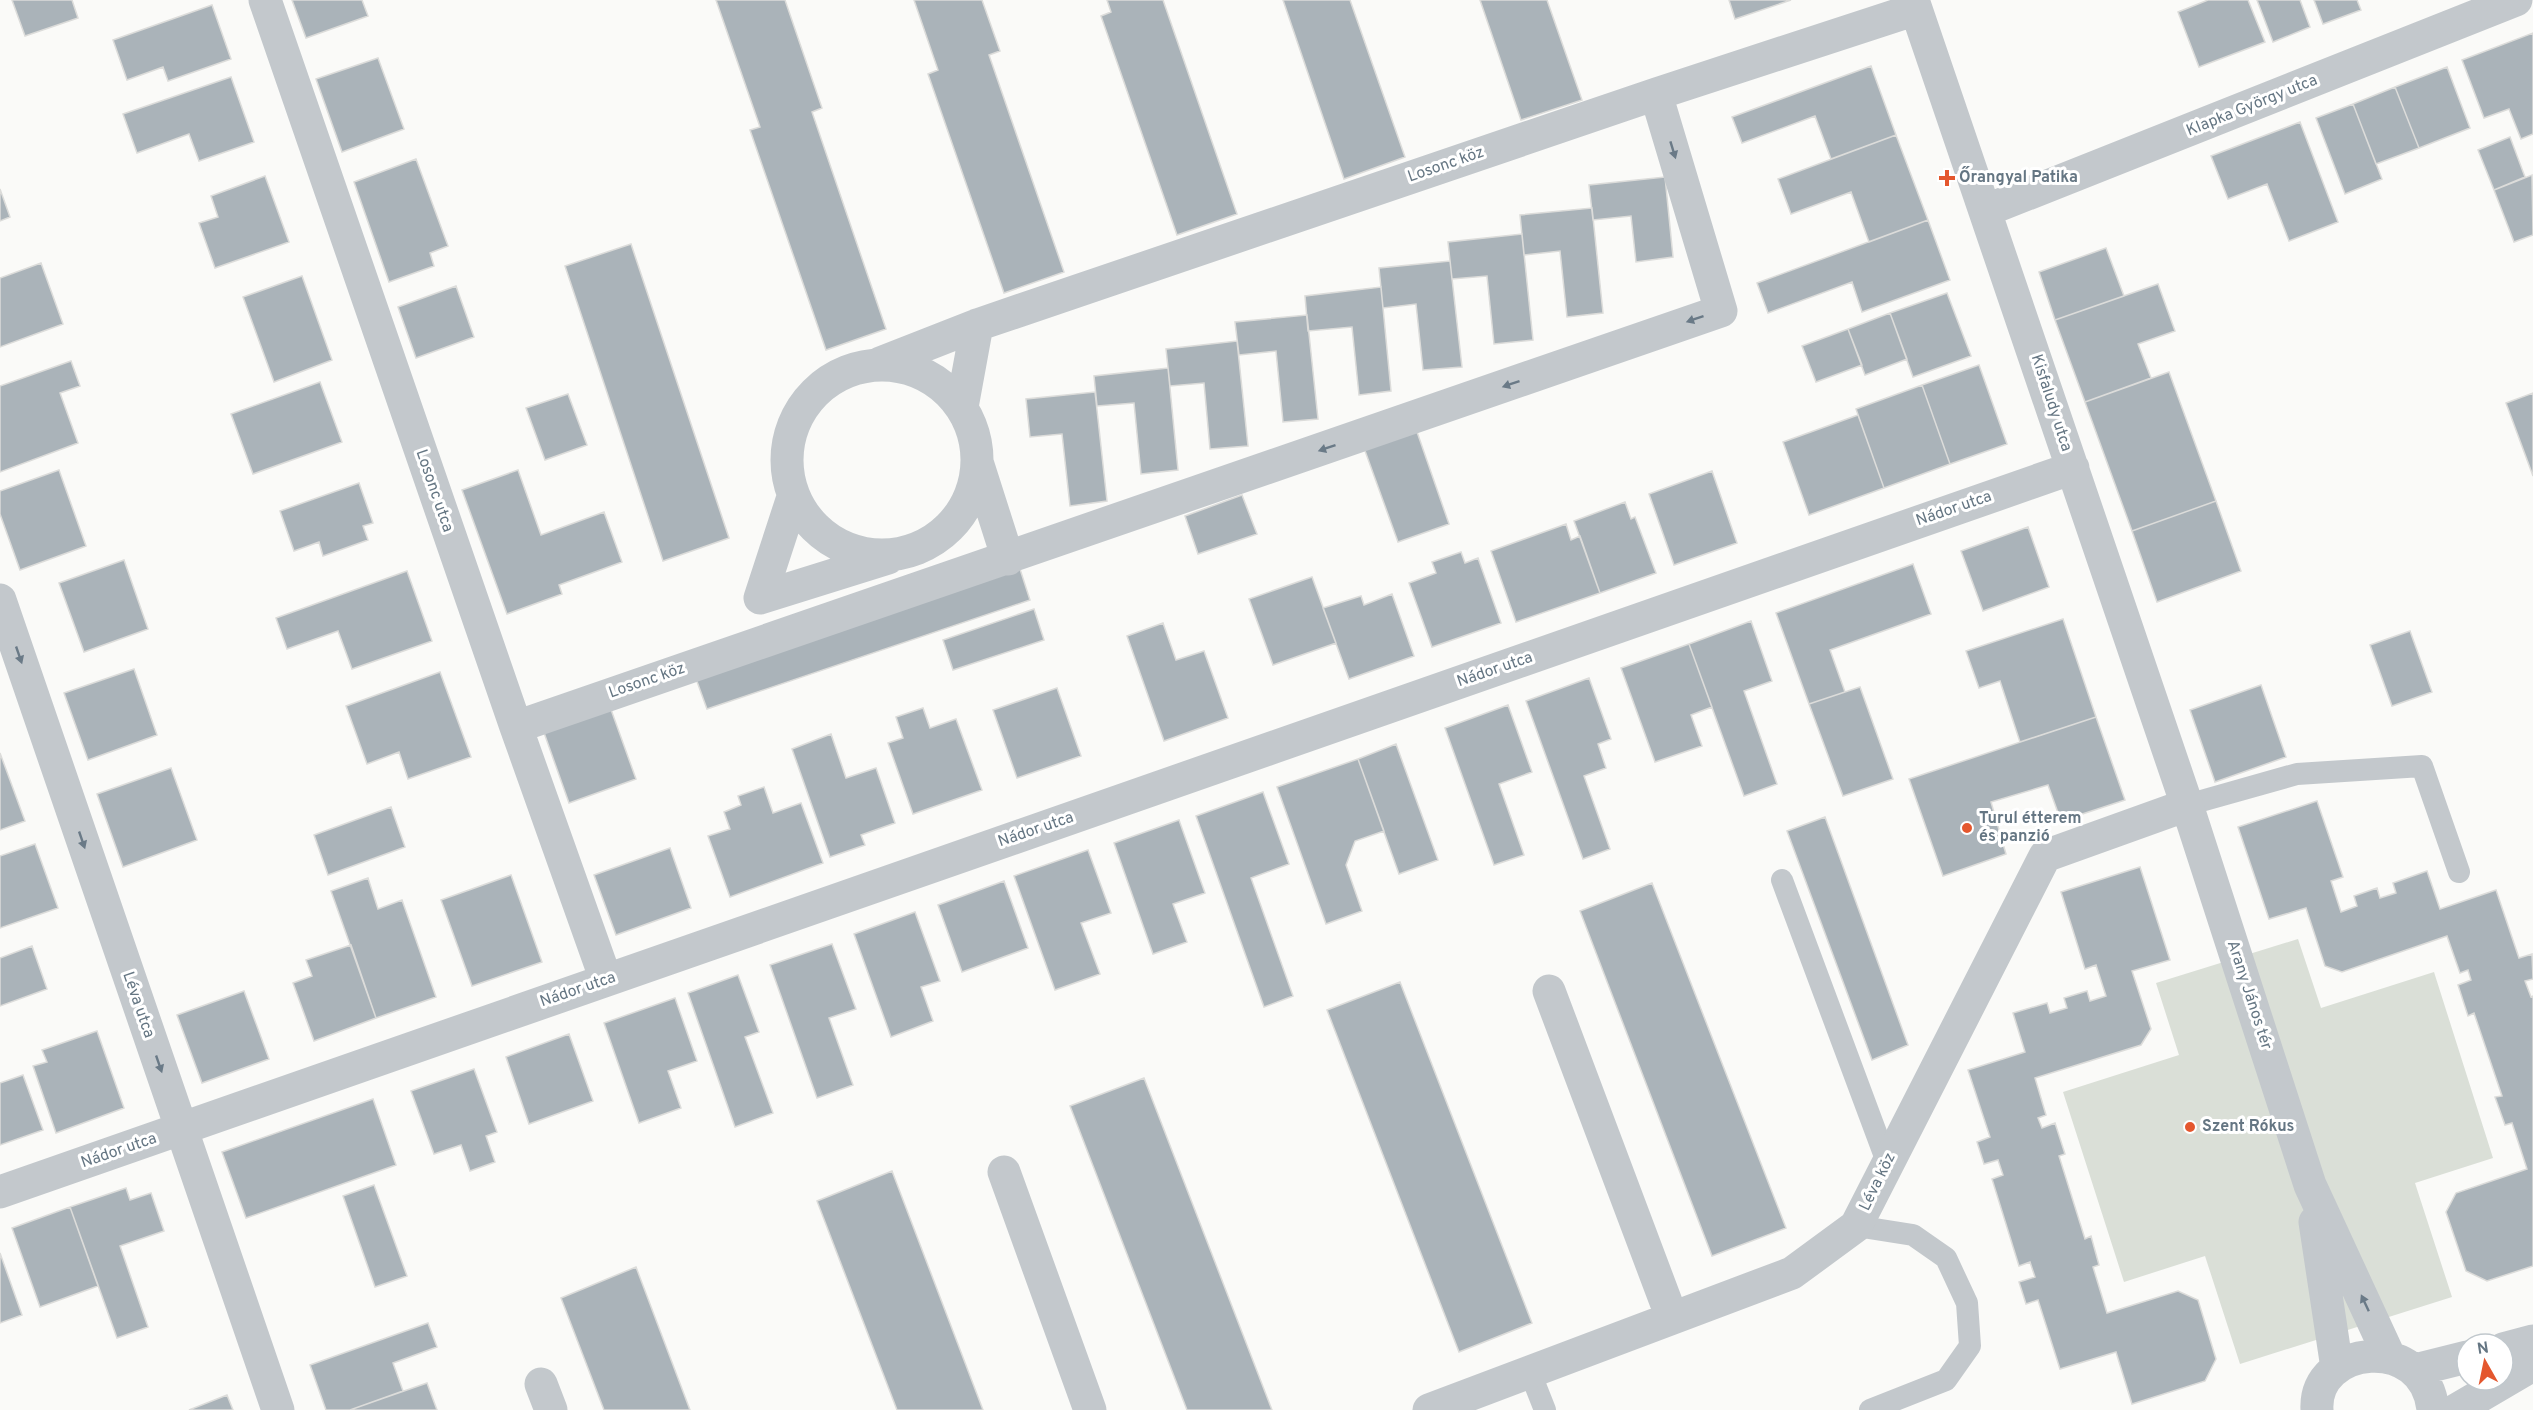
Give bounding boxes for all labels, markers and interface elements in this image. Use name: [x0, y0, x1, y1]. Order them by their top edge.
street label: Klapka György utca: [2184, 71, 2320, 141]
one-way arrow: [1669, 141, 1678, 159]
street label: Losonc köz: [1405, 143, 1487, 187]
place label: Őrangyal Patika: [1959, 166, 2078, 188]
marker: Őrangyal Patika: [1940, 171, 1954, 185]
one-way arrow: [1686, 315, 1704, 325]
street label: Kisfaludy utca: [2026, 352, 2076, 454]
one-way arrow: [1502, 379, 1520, 389]
one-way arrow: [1318, 443, 1336, 453]
street label: Losonc utca: [411, 447, 457, 535]
street label: Nádor utca: [1914, 487, 1994, 531]
one-way arrow: [15, 646, 24, 664]
street label: Nádor utca: [1455, 648, 1535, 692]
street label: Losonc köz: [606, 659, 688, 703]
street label: Nádor utca: [996, 808, 1076, 852]
place label: Turul étterem és panzió: [1979, 809, 2082, 847]
marker: Turul étterem és panzió: [1960, 821, 1974, 835]
one-way arrow: [78, 831, 87, 849]
street label: Arany János tér: [2222, 938, 2276, 1052]
street label: Nádor utca: [538, 968, 618, 1012]
street label: Léva utca: [117, 969, 159, 1041]
one-way arrow: [154, 1055, 164, 1073]
place label: Szent Rókus: [2202, 1117, 2295, 1137]
marker: Szent Rókus: [2183, 1120, 2197, 1134]
street label: Nádor utca: [79, 1129, 159, 1173]
street label: Léva köz: [1855, 1150, 1901, 1214]
one-way arrow: [2360, 1295, 2369, 1312]
north arrow: [2455, 1332, 2515, 1392]
text: N: [2476, 1338, 2490, 1360]

